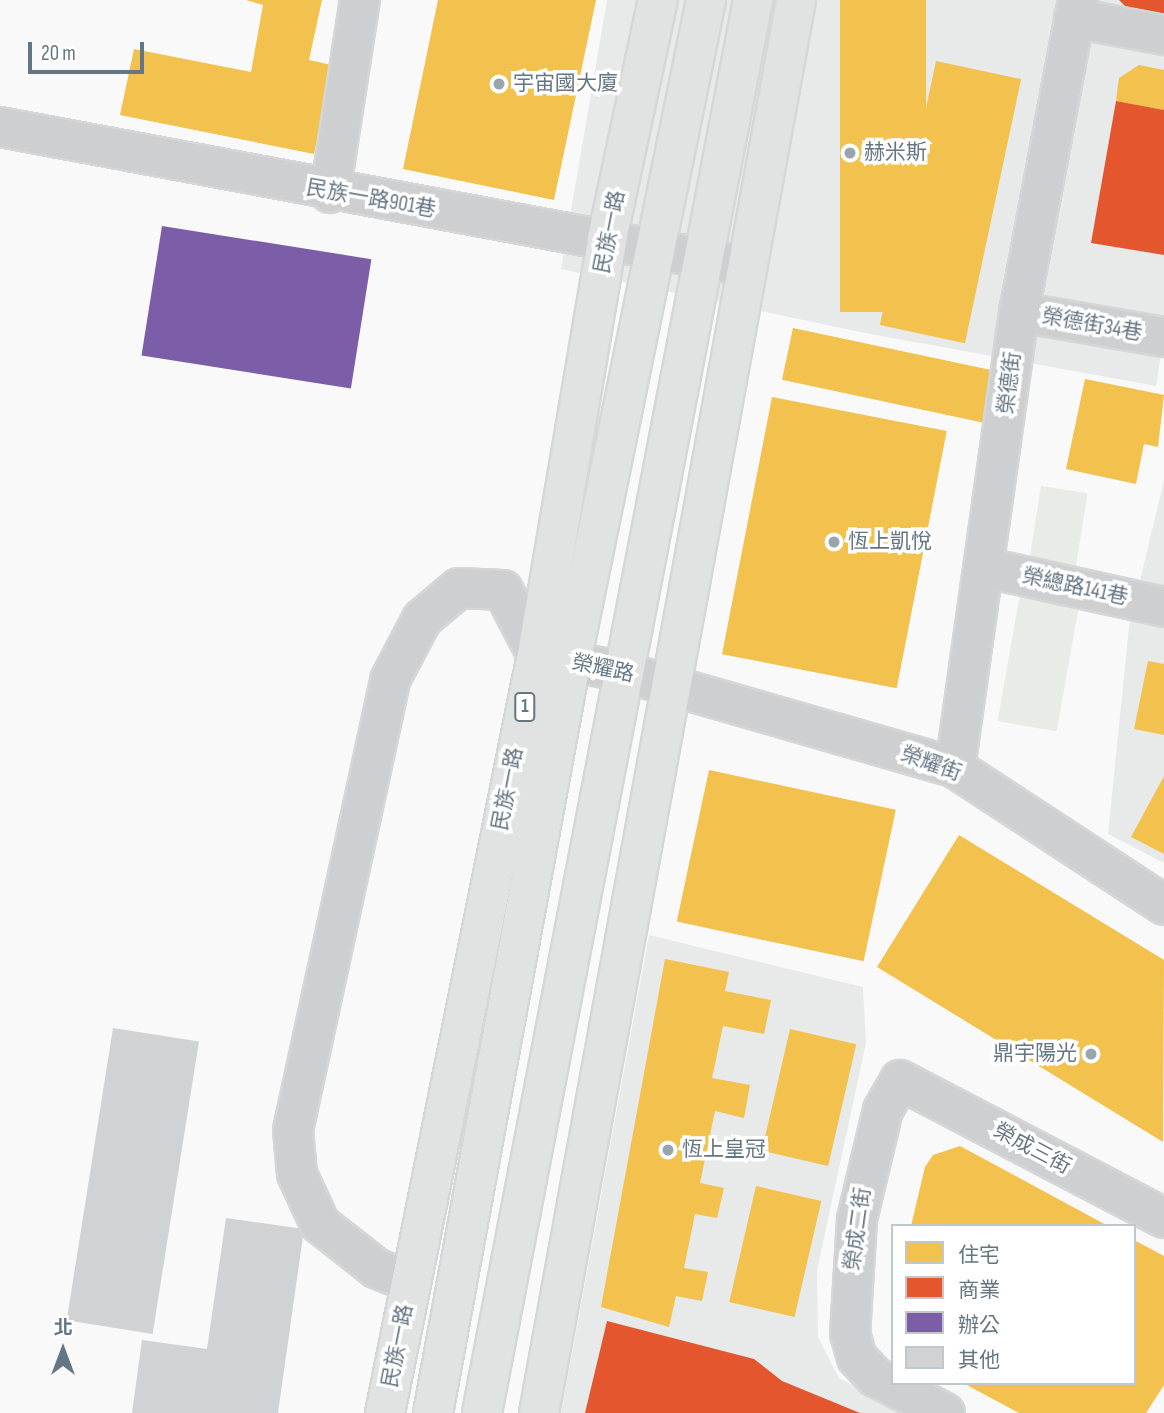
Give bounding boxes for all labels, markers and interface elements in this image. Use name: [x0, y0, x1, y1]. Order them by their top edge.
scale bar: [32, 28, 147, 72]
text: 20 m: [41, 41, 76, 66]
place label: 宇宙國大廈: [513, 71, 618, 97]
marker: 宇宙國大廈: [491, 76, 507, 92]
place label: 赫米斯: [864, 140, 927, 166]
marker: 赫米斯: [842, 145, 858, 161]
street label: 民族一路901巷: [304, 175, 438, 223]
street label: 民族一路: [590, 188, 630, 276]
street label: 榮德街34巷: [1040, 304, 1144, 346]
street label: 榮德街: [994, 350, 1026, 416]
place label: 恆上凱悅: [848, 529, 932, 555]
marker: 恆上凱悅: [826, 534, 842, 550]
street label: 榮總路141巷: [1020, 563, 1130, 611]
street label: 榮耀路: [570, 650, 636, 688]
road number: 1: [513, 692, 537, 722]
street label: 榮耀街: [897, 741, 965, 787]
street label: 民族一路: [488, 745, 528, 833]
place label: 鼎宇陽光: [993, 1041, 1077, 1067]
marker: 鼎宇陽光: [1083, 1046, 1099, 1062]
street label: 榮成三街: [989, 1118, 1075, 1180]
place label: 恆上皇冠: [682, 1137, 766, 1163]
marker: 恆上皇冠: [660, 1142, 676, 1158]
street label: 榮成二街: [840, 1186, 876, 1272]
legend: [891, 1224, 1136, 1385]
text: 住宅: [958, 1243, 1000, 1268]
text: 商業: [958, 1278, 1000, 1303]
street label: 民族一路: [378, 1302, 418, 1390]
text: 辦公: [958, 1313, 1000, 1338]
north arrow: [28, 1315, 98, 1385]
text: 北: [53, 1317, 73, 1340]
text: 其他: [958, 1348, 1000, 1373]

